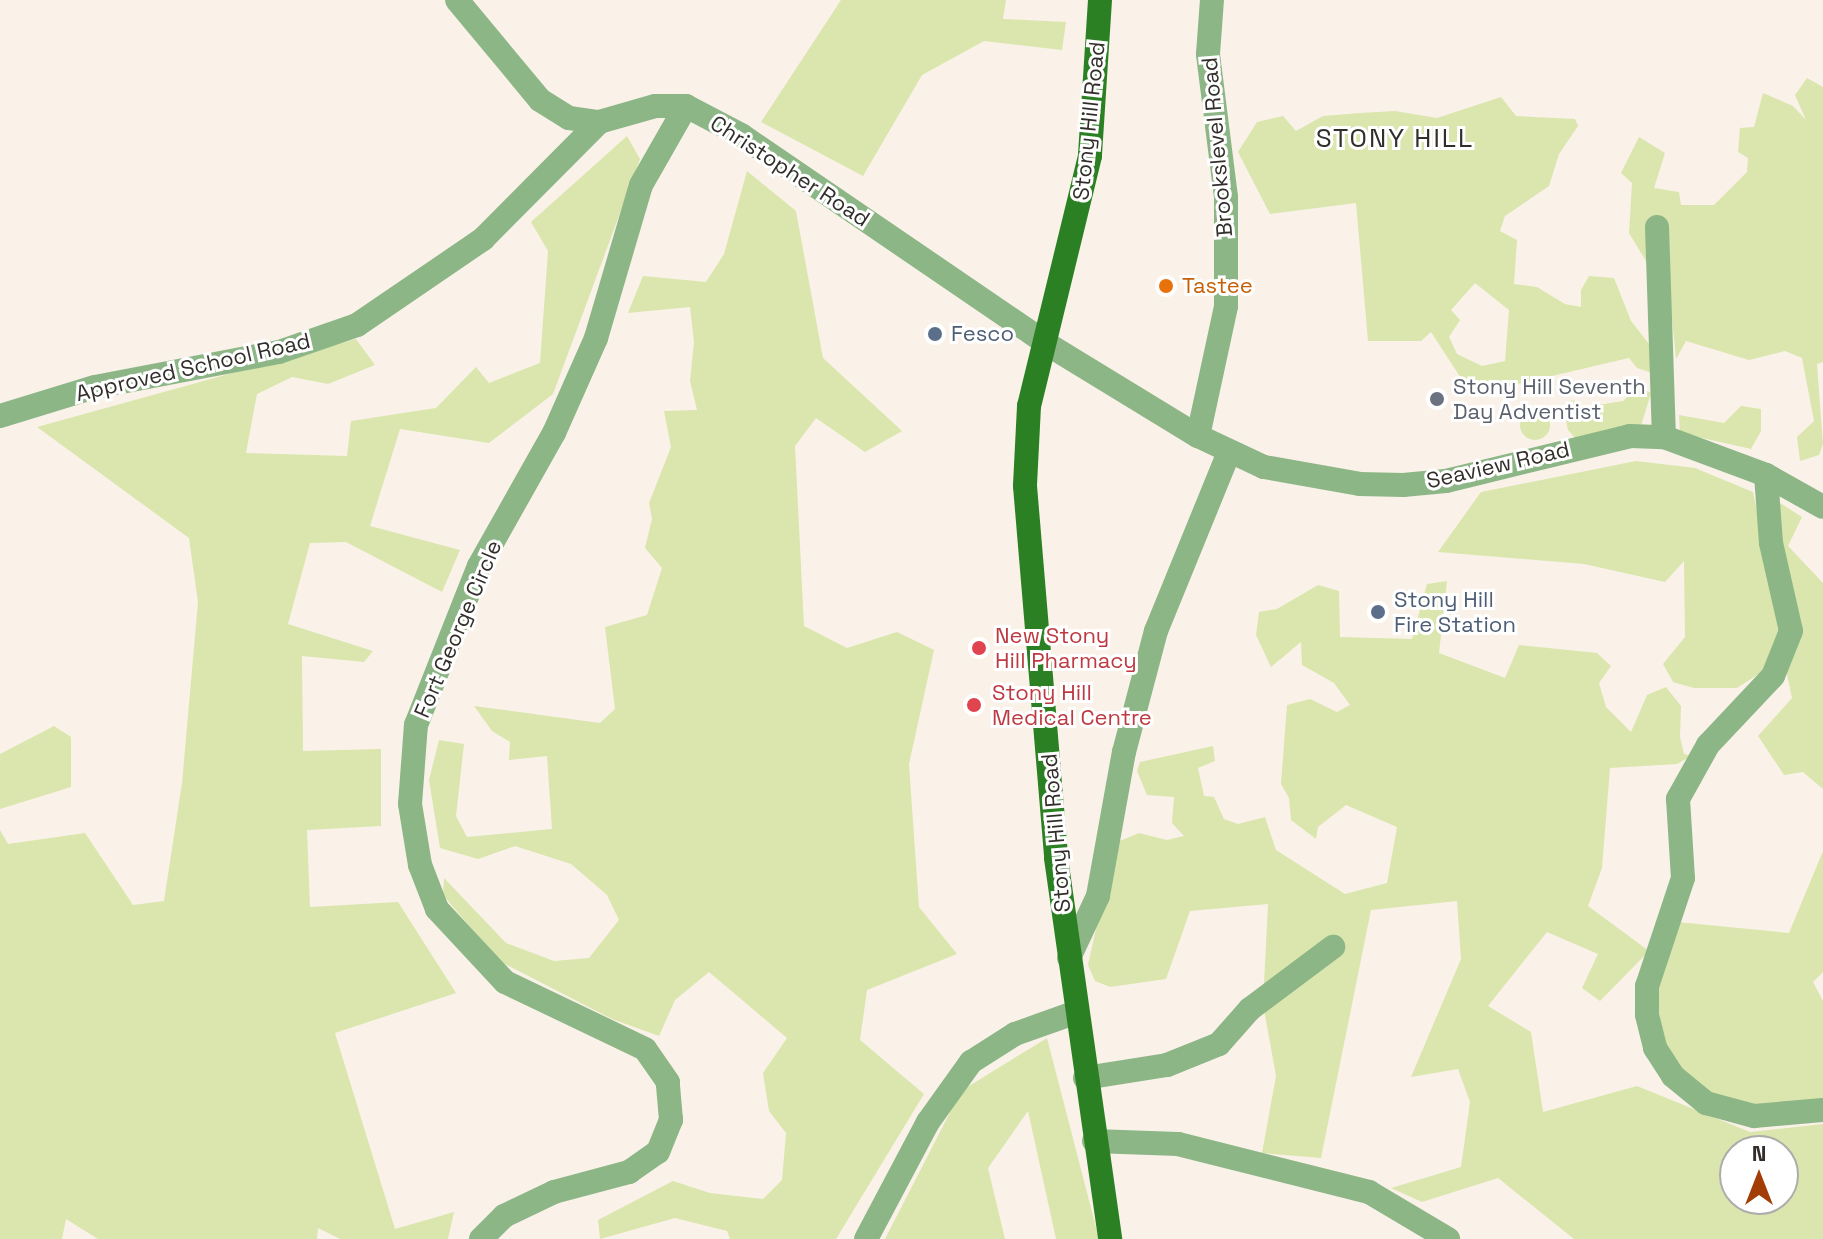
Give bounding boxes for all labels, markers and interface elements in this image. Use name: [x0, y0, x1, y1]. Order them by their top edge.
street label: Stony Hill Road: [1068, 40, 1110, 202]
street label: Brookslevel Road: [1196, 56, 1238, 238]
street label: Christopher Road: [705, 110, 875, 232]
district label: STONY HILL: [1316, 123, 1474, 155]
place label: Tastee: [1182, 273, 1253, 299]
marker: Tastee: [1157, 277, 1175, 295]
place label: Fesco: [951, 321, 1014, 347]
marker: Fesco: [926, 325, 944, 343]
street label: Approved School Road: [73, 327, 313, 407]
place label: Stony Hill Seventh Day Adventist: [1453, 373, 1646, 424]
marker: Stony Hill Seventh Day Adventist: [1428, 390, 1446, 408]
street label: Seaview Road: [1424, 436, 1572, 494]
street label: Fort George Circle: [409, 536, 507, 722]
place label: Stony Hill Fire Station: [1394, 586, 1516, 638]
marker: Stony Hill Fire Station: [1369, 603, 1387, 621]
place label: New Stony Hill Pharmacy: [995, 622, 1137, 674]
marker: New Stony Hill Pharmacy: [970, 639, 988, 657]
place label: Stony Hill Medical Centre: [992, 679, 1152, 730]
marker: Stony Hill Medical Centre: [963, 694, 985, 716]
street label: Stony Hill Road: [1036, 752, 1076, 914]
north arrow: [1719, 1135, 1799, 1215]
text: N: [1752, 1139, 1766, 1167]

